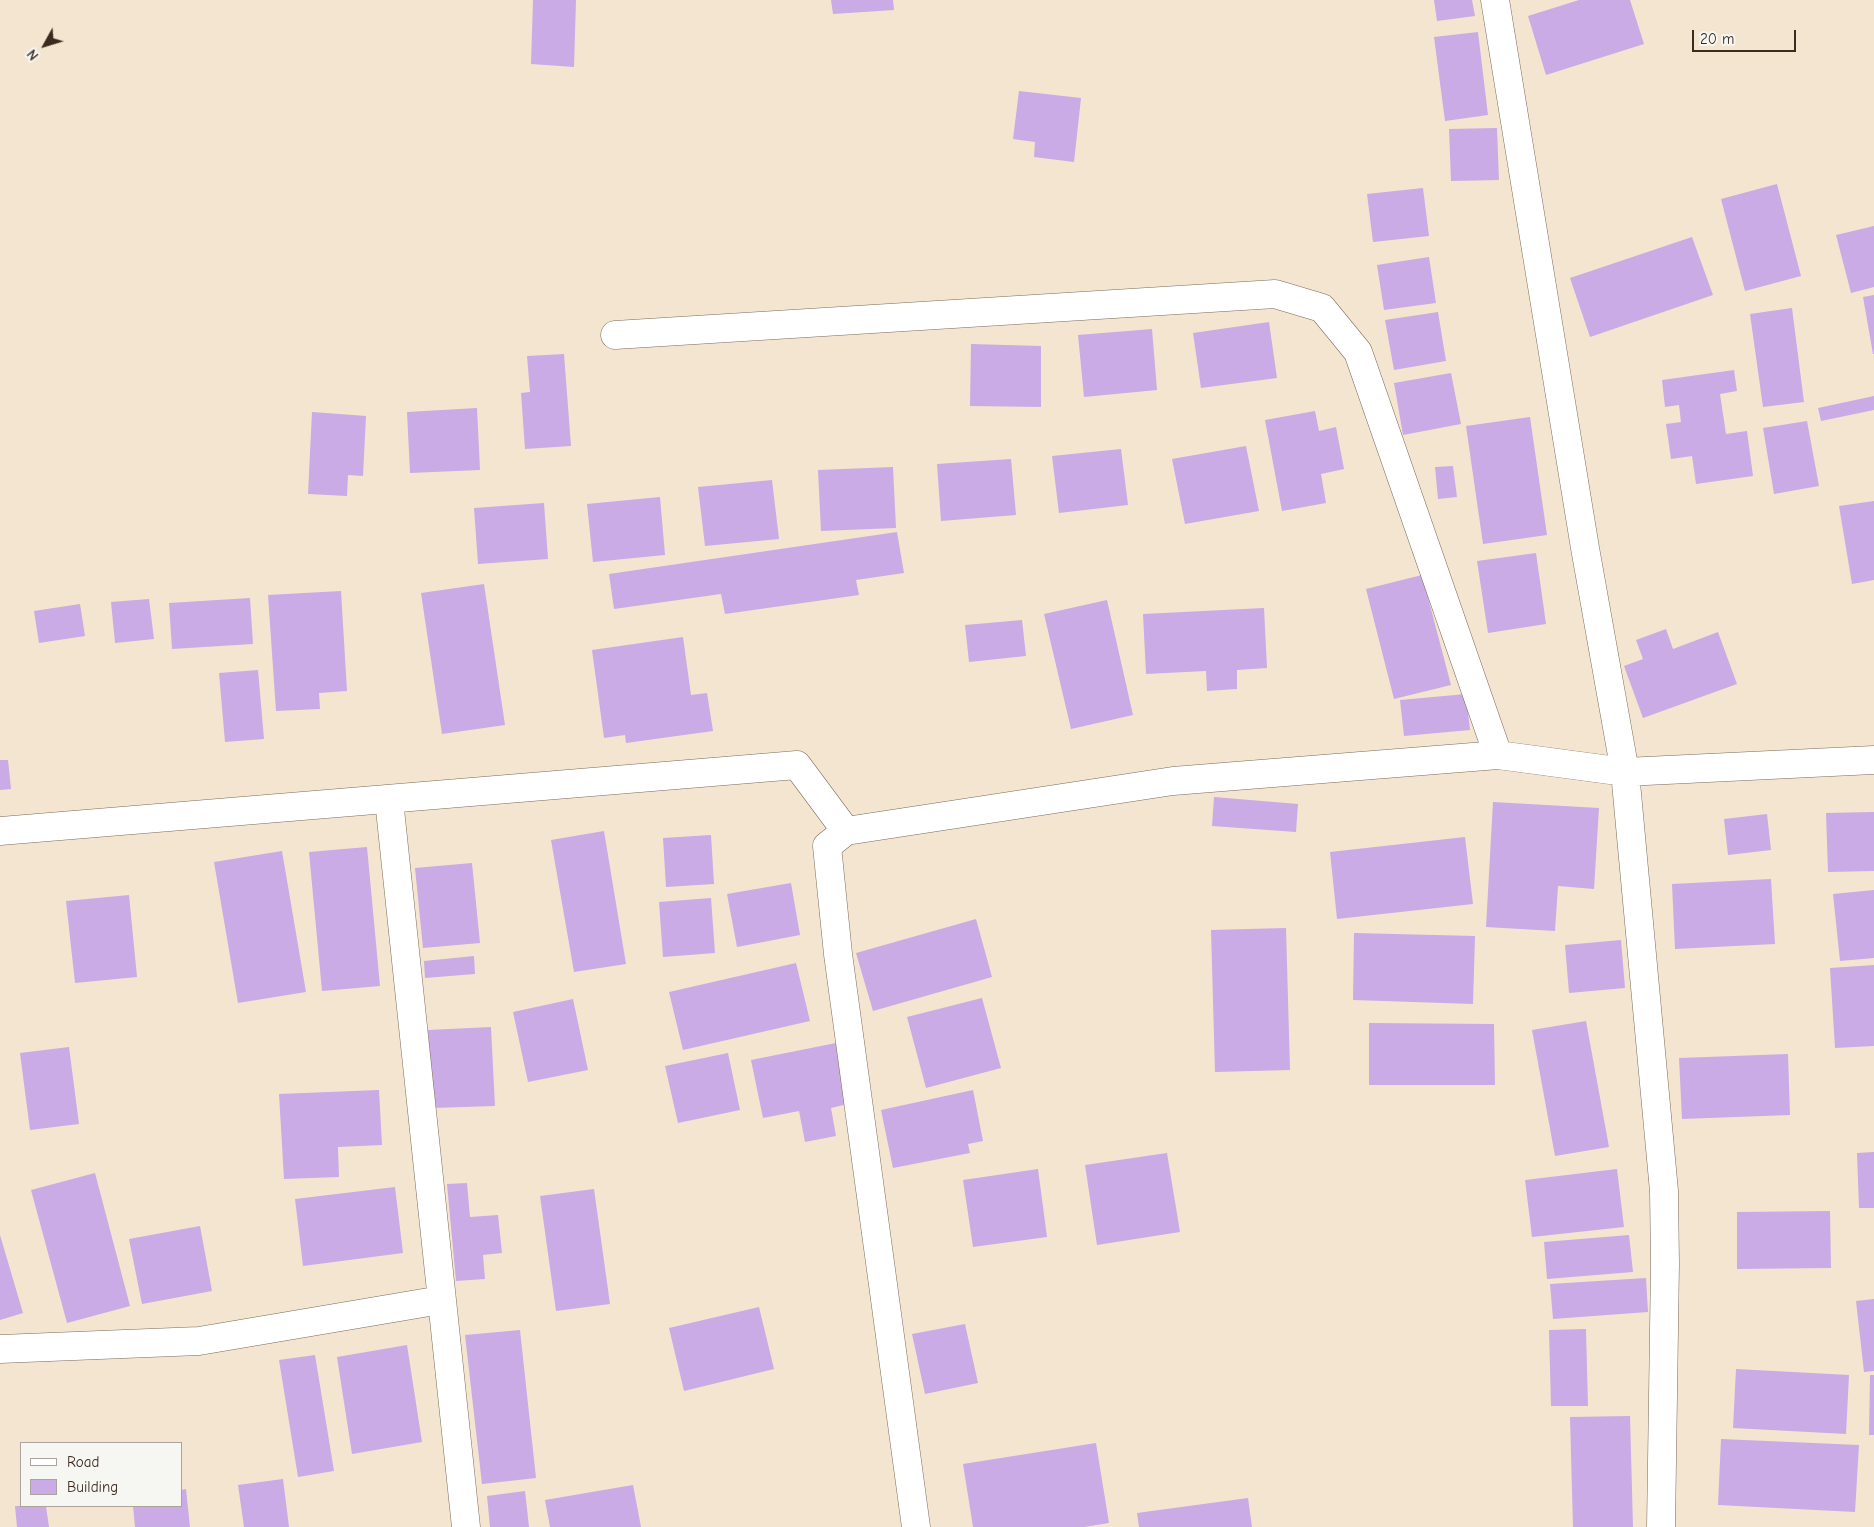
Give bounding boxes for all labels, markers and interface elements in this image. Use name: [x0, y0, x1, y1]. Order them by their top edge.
north arrow: [20, 20, 70, 70]
scale bar: [1694, 20, 1798, 52]
text: 20 m: [1700, 30, 1734, 48]
text: N: [23, 46, 42, 64]
legend: [20, 1442, 182, 1507]
text: Road: [67, 1453, 99, 1471]
text: Building: [67, 1478, 118, 1496]

